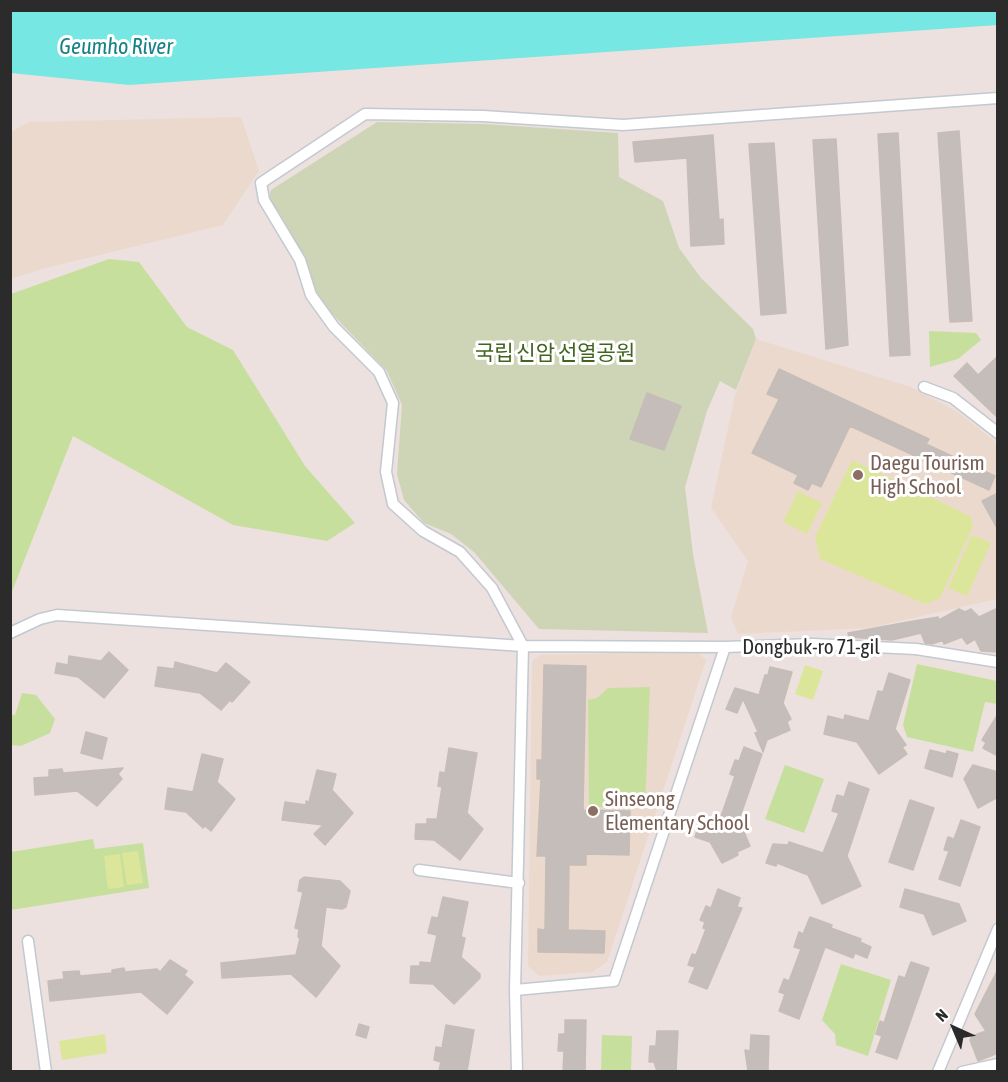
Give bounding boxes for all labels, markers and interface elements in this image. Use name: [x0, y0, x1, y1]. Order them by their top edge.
water label: Geumho River: [59, 34, 173, 60]
park label: 국립 신암 선열공원: [475, 340, 635, 366]
place label: Daegu Tourism High School: [870, 450, 985, 500]
marker: Daegu Tourism High School: [851, 468, 865, 482]
street label: Dongbuk-ro 71-gil: [742, 634, 880, 660]
place label: Sinseong Elementary School: [605, 786, 749, 836]
marker: Sinseong Elementary School: [586, 804, 600, 818]
north arrow: [924, 998, 984, 1058]
text: N: [932, 1005, 951, 1025]

